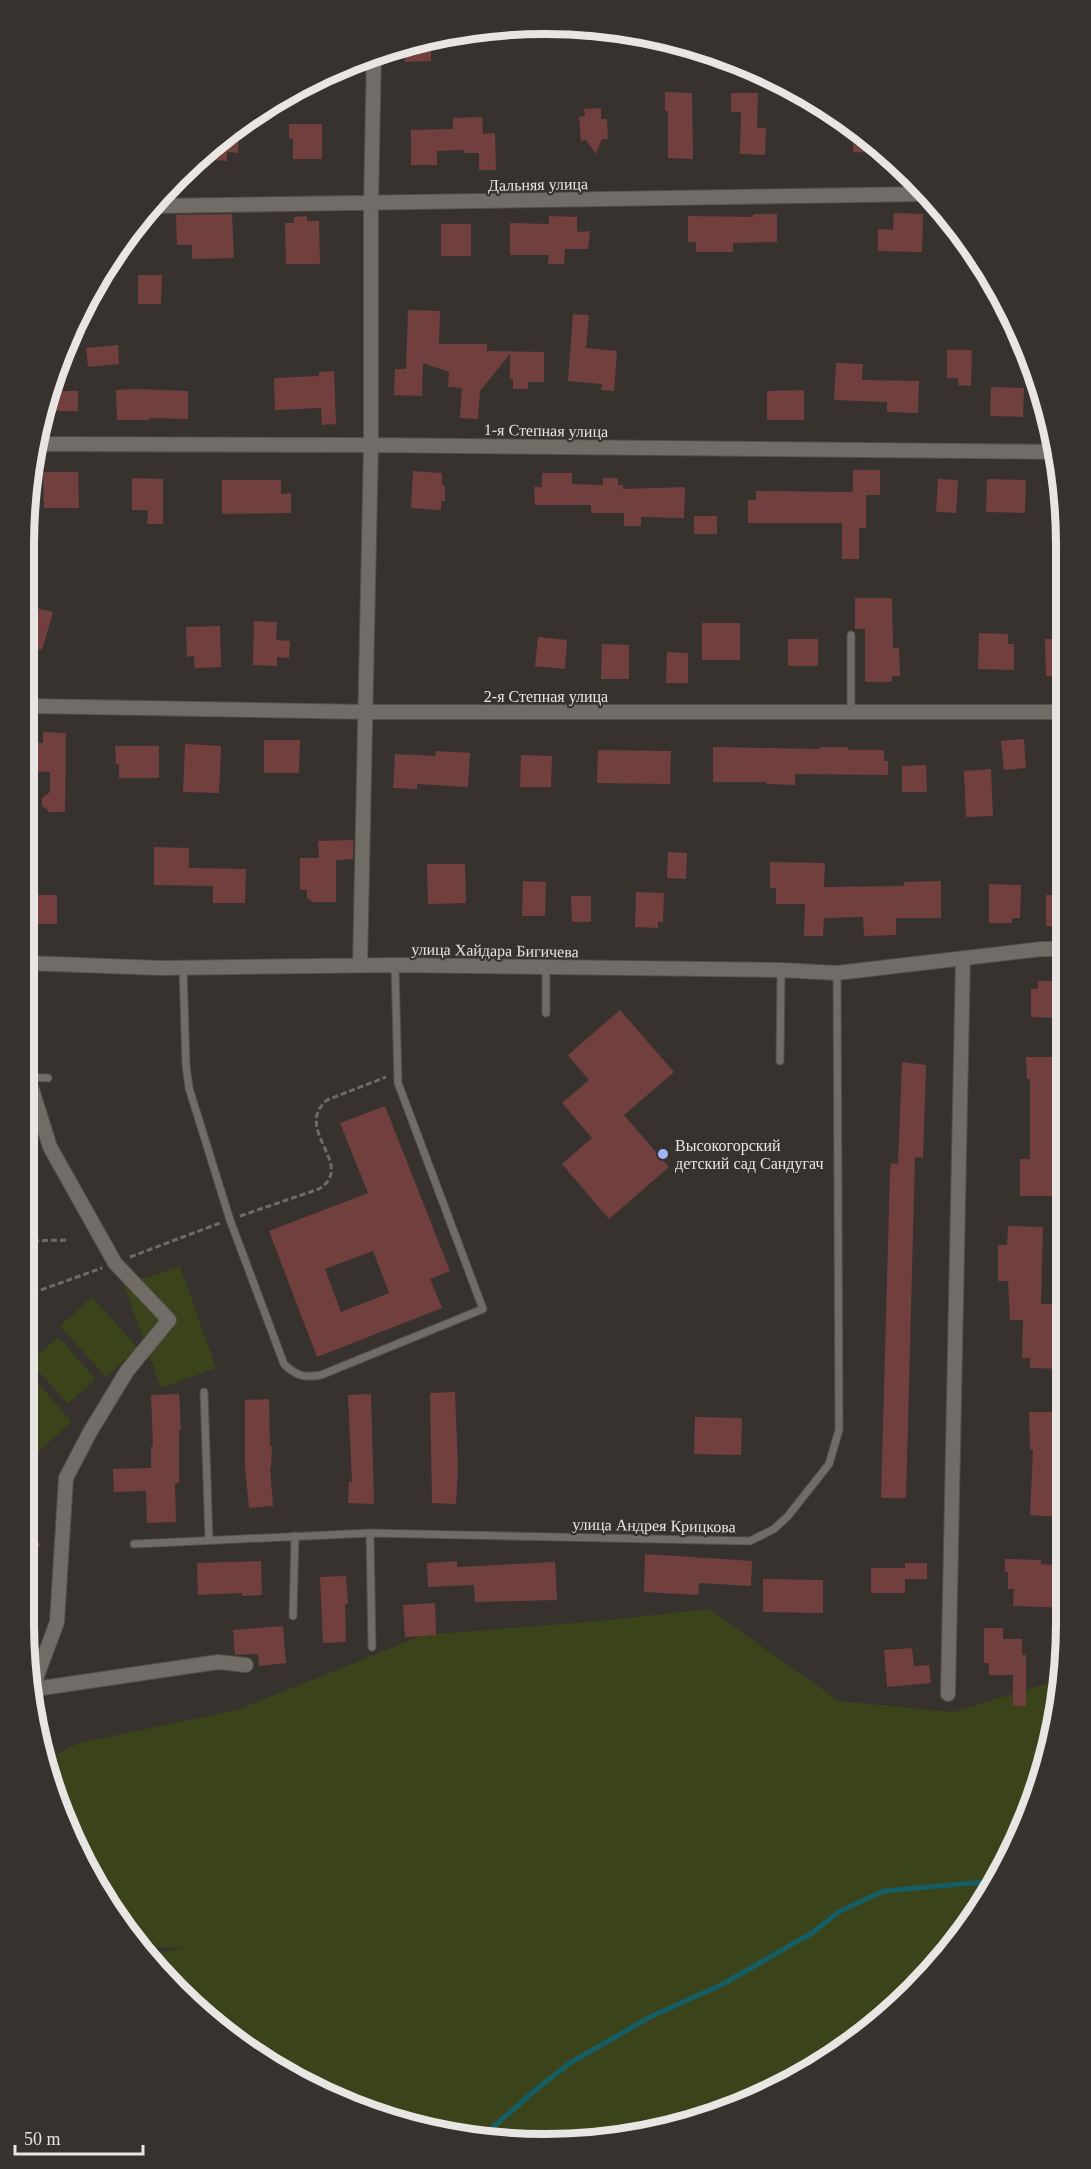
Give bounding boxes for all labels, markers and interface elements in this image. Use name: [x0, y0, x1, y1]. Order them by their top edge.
street label: Дальняя улица: [488, 175, 588, 195]
street label: 1-я Степная улица: [484, 421, 608, 441]
street label: 2-я Степная улица: [484, 688, 608, 706]
street label: улица Хайдара Бигичева: [411, 941, 579, 961]
place label: Высокогорский детский сад Сандугач: [675, 1137, 824, 1173]
marker: Высокогорский детский сад Сандугач: [656, 1147, 670, 1161]
street label: улица Андрея Крицкова: [572, 1516, 736, 1536]
scale bar: [15, 2118, 142, 2156]
text: 50 m: [24, 2129, 61, 2149]

